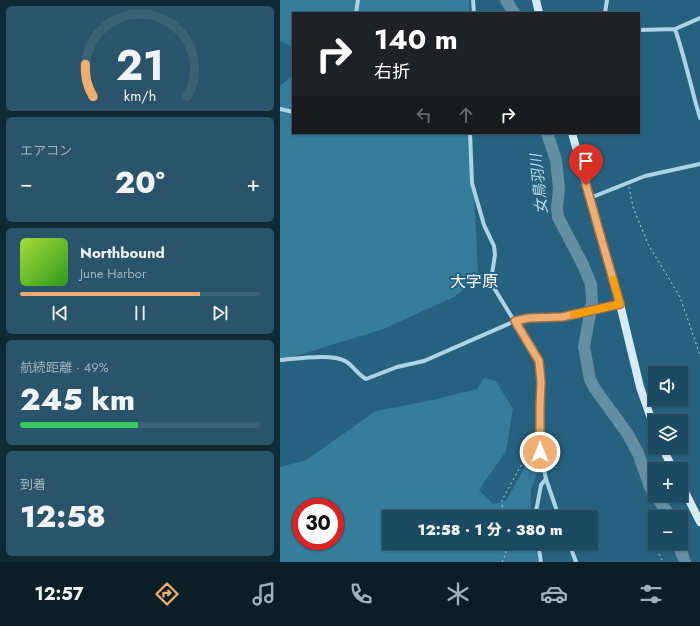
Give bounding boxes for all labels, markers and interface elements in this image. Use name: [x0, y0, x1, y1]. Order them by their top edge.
text: 140 m: [374, 19, 458, 60]
icon: right: [308, 28, 360, 80]
text: 21: [116, 34, 164, 95]
text: 右折: [374, 59, 410, 85]
text: km/h: [124, 85, 156, 105]
icon: left: [413, 104, 435, 126]
icon: ahead: [455, 104, 477, 126]
icon: right: [497, 104, 519, 126]
text: エアコン: [20, 141, 72, 160]
pin: [569, 144, 603, 185]
icon: arrive: [575, 150, 597, 172]
water label: 女鳥羽川: [525, 151, 553, 215]
text: 20°: [115, 161, 165, 204]
text: −: [20, 167, 33, 199]
text: +: [246, 167, 260, 199]
text: Northbound: [80, 242, 165, 264]
text: June Harbor: [80, 264, 146, 283]
district label: 大字原: [450, 270, 498, 293]
icon: previous: [49, 302, 71, 324]
icon: pause: [129, 302, 151, 324]
icon: next: [209, 302, 231, 324]
text: 航続距離 · 49%: [20, 358, 109, 377]
map controls: [648, 366, 688, 550]
button: sound: [648, 366, 688, 406]
text: 245 km: [20, 378, 135, 421]
button: layers: [648, 414, 688, 454]
position arrow: [519, 431, 561, 473]
button: +: [648, 462, 688, 502]
text: 到着: [20, 475, 46, 494]
text: 12:58: [20, 495, 106, 538]
speed limit sign: 30: [292, 498, 344, 550]
button: −: [648, 510, 688, 550]
text: 12:58 · 1 分 · 380 m: [418, 519, 562, 541]
icon: directions: [153, 580, 181, 608]
icon: music: [250, 580, 278, 608]
icon: phone: [347, 580, 375, 608]
icon: climate: [444, 580, 472, 608]
icon: car: [540, 580, 568, 608]
icon: filters: [637, 580, 665, 608]
text: 12:57: [34, 581, 84, 607]

